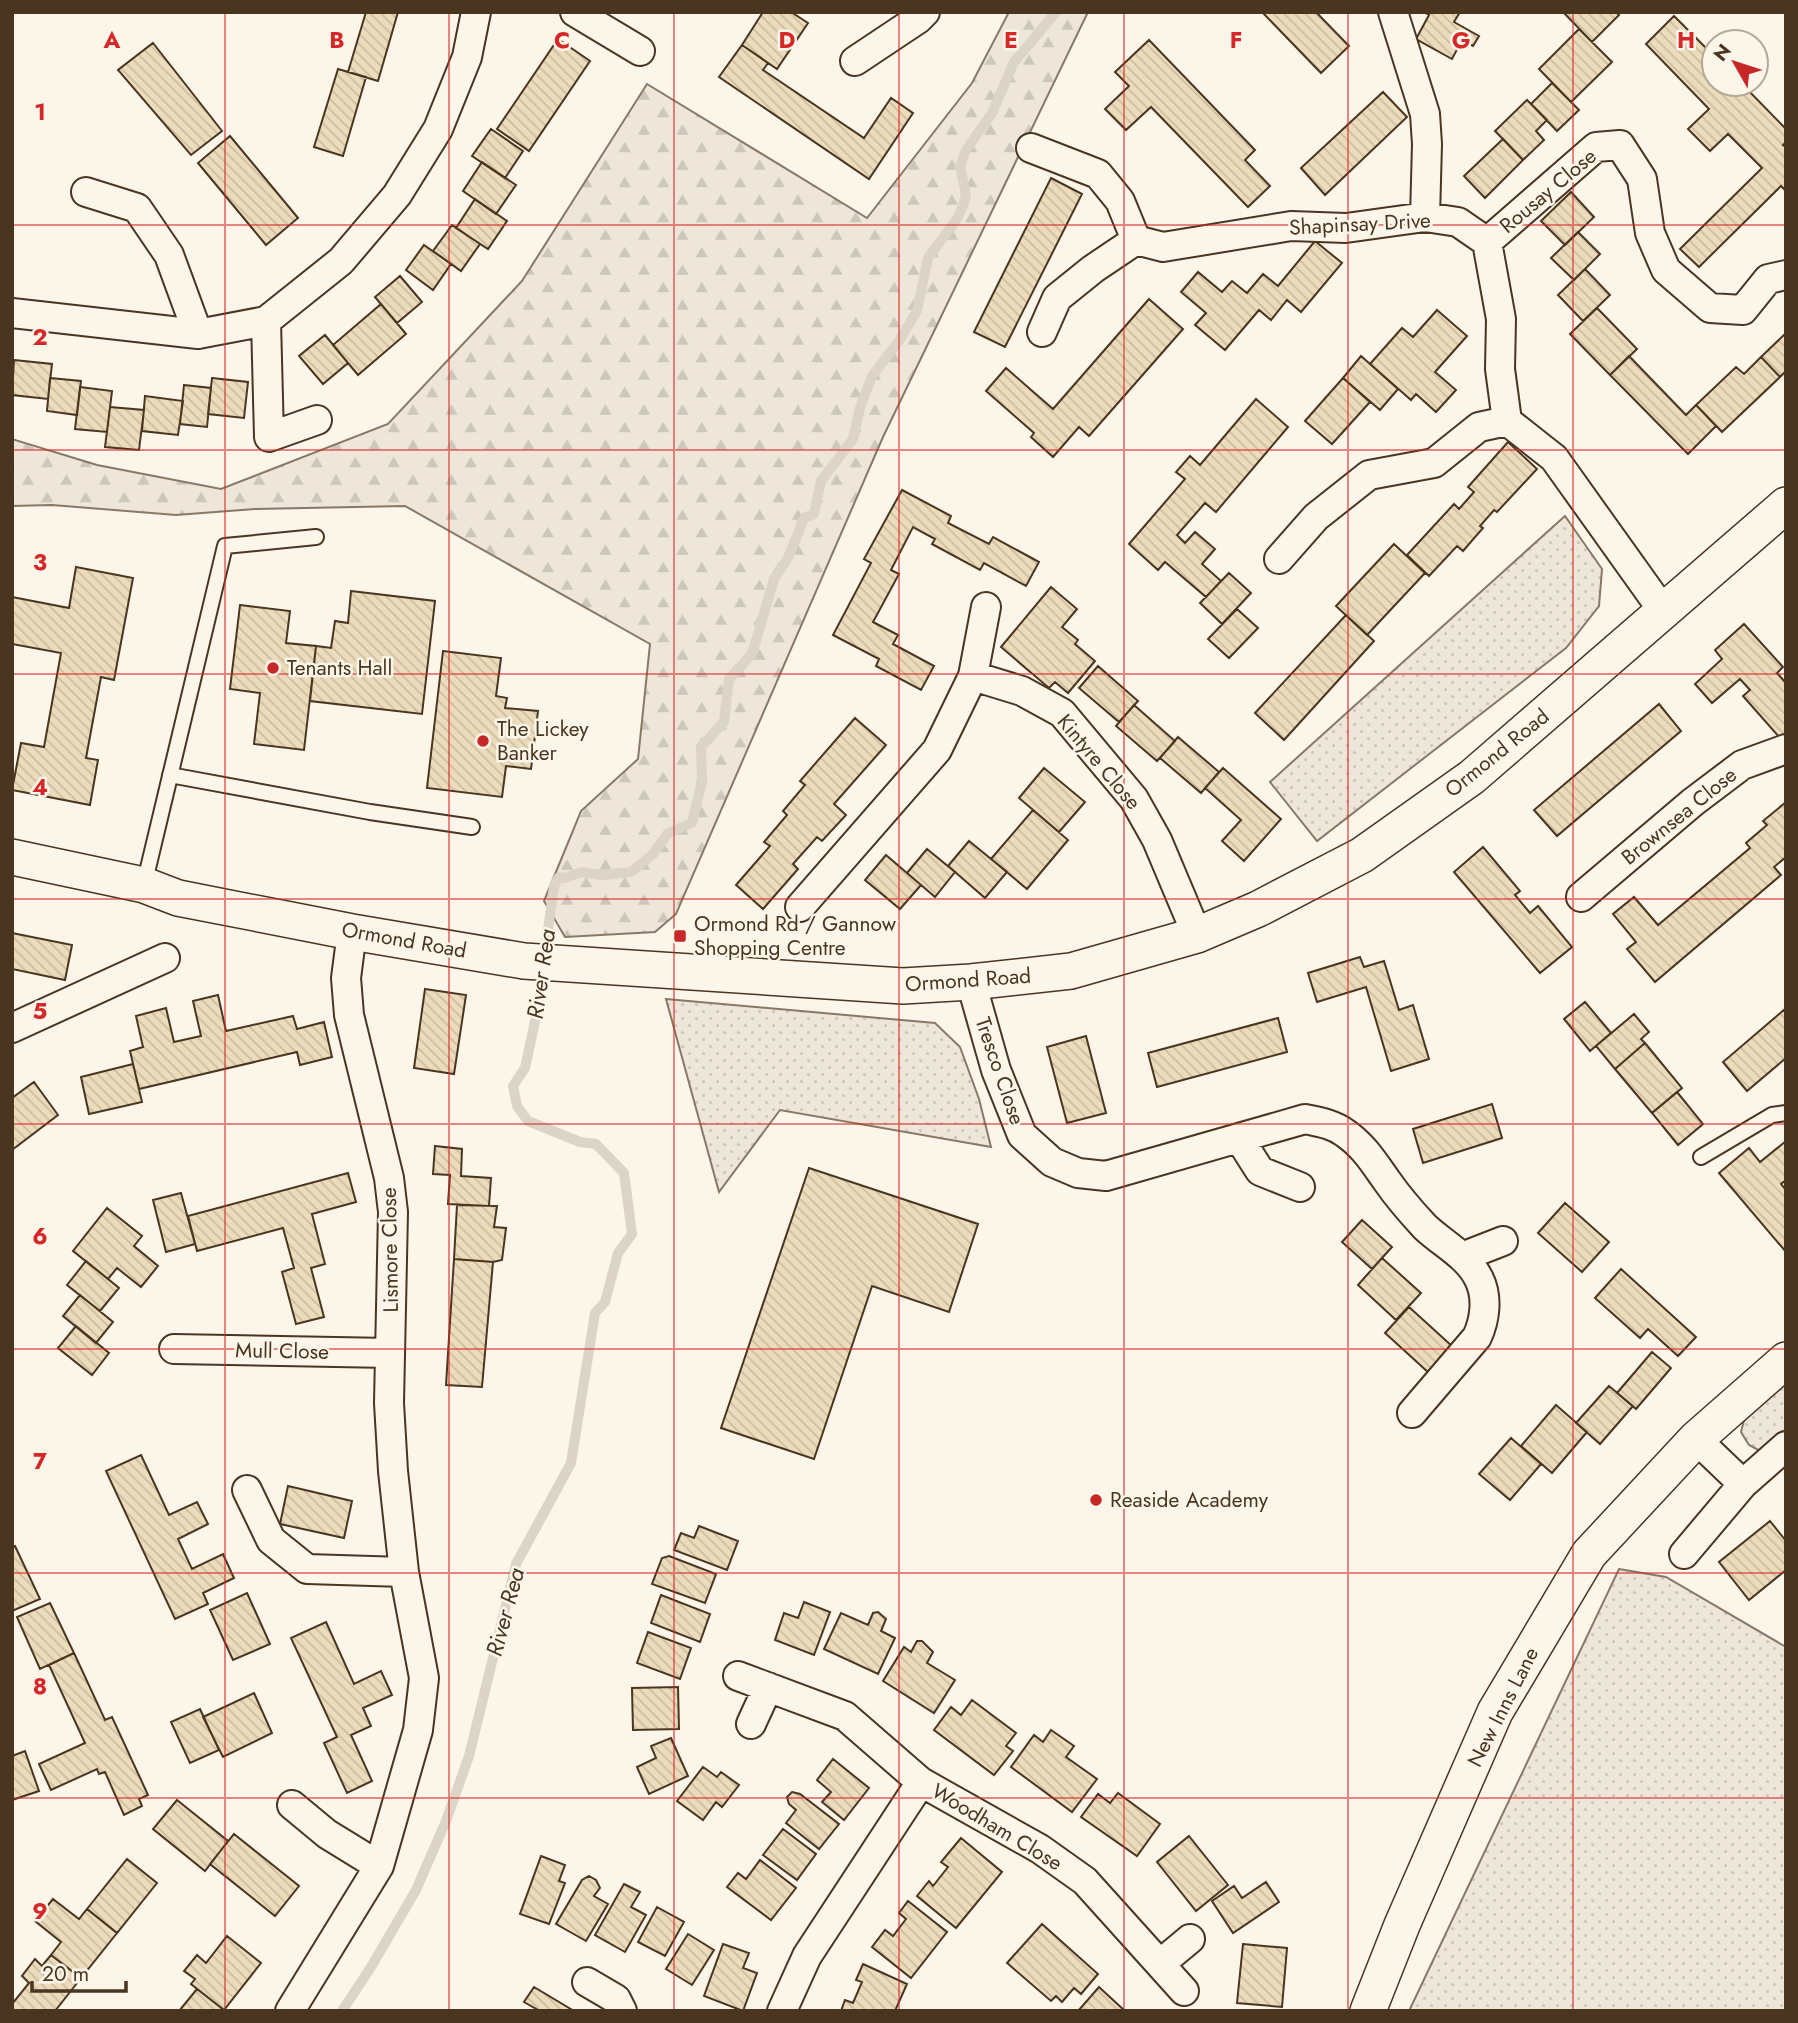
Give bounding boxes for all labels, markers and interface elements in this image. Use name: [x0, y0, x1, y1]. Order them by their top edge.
text: A: [103, 23, 121, 57]
text: B: [329, 23, 345, 57]
text: C: [554, 23, 570, 57]
text: D: [779, 23, 796, 57]
text: E: [1004, 23, 1018, 57]
text: F: [1230, 23, 1242, 57]
text: G: [1452, 23, 1470, 57]
text: H: [1677, 23, 1695, 57]
north arrow: [1700, 28, 1770, 98]
text: N: [1707, 38, 1737, 67]
text: 1: [34, 95, 46, 129]
street label: Rousay Close: [1493, 141, 1603, 240]
street label: Shapinsay Drive: [1288, 205, 1432, 243]
text: 2: [32, 320, 48, 354]
text: 3: [33, 545, 47, 579]
place label: Tenants Hall: [287, 653, 392, 683]
marker: Tenants Hall: [265, 660, 281, 676]
street label: Ormond Road: [1439, 702, 1555, 804]
street label: Kintyre Close: [1050, 708, 1148, 816]
place label: The Lickey Banker: [497, 714, 589, 768]
marker: The Lickey Banker: [475, 733, 491, 749]
street label: Brownsea Close: [1615, 760, 1743, 872]
text: 4: [32, 770, 48, 804]
place label: Ormond Rd / Gannow Shopping Centre: [694, 909, 897, 963]
street label: Ormond Road: [339, 914, 469, 966]
water label: River Rea: [518, 927, 564, 1021]
marker: Ormond Rd / Gannow Shopping Centre: [672, 928, 688, 944]
street label: Ormond Road: [904, 961, 1032, 999]
text: 5: [33, 994, 47, 1028]
street label: Tresco Close: [968, 1013, 1032, 1129]
street label: Lismore Close: [374, 1187, 406, 1313]
text: 6: [32, 1219, 48, 1253]
street label: Mull Close: [235, 1335, 329, 1367]
text: 7: [33, 1444, 47, 1478]
place label: Reaside Academy: [1110, 1485, 1269, 1515]
marker: Reaside Academy: [1088, 1492, 1104, 1508]
water label: River Rea: [477, 1564, 533, 1660]
street label: New Inns Lane: [1460, 1642, 1546, 1772]
text: 8: [33, 1669, 47, 1703]
street label: Woodham Close: [926, 1776, 1068, 1878]
text: 9: [32, 1894, 48, 1928]
scale bar: [32, 1950, 126, 1994]
text: 20 m: [42, 1959, 89, 1989]

